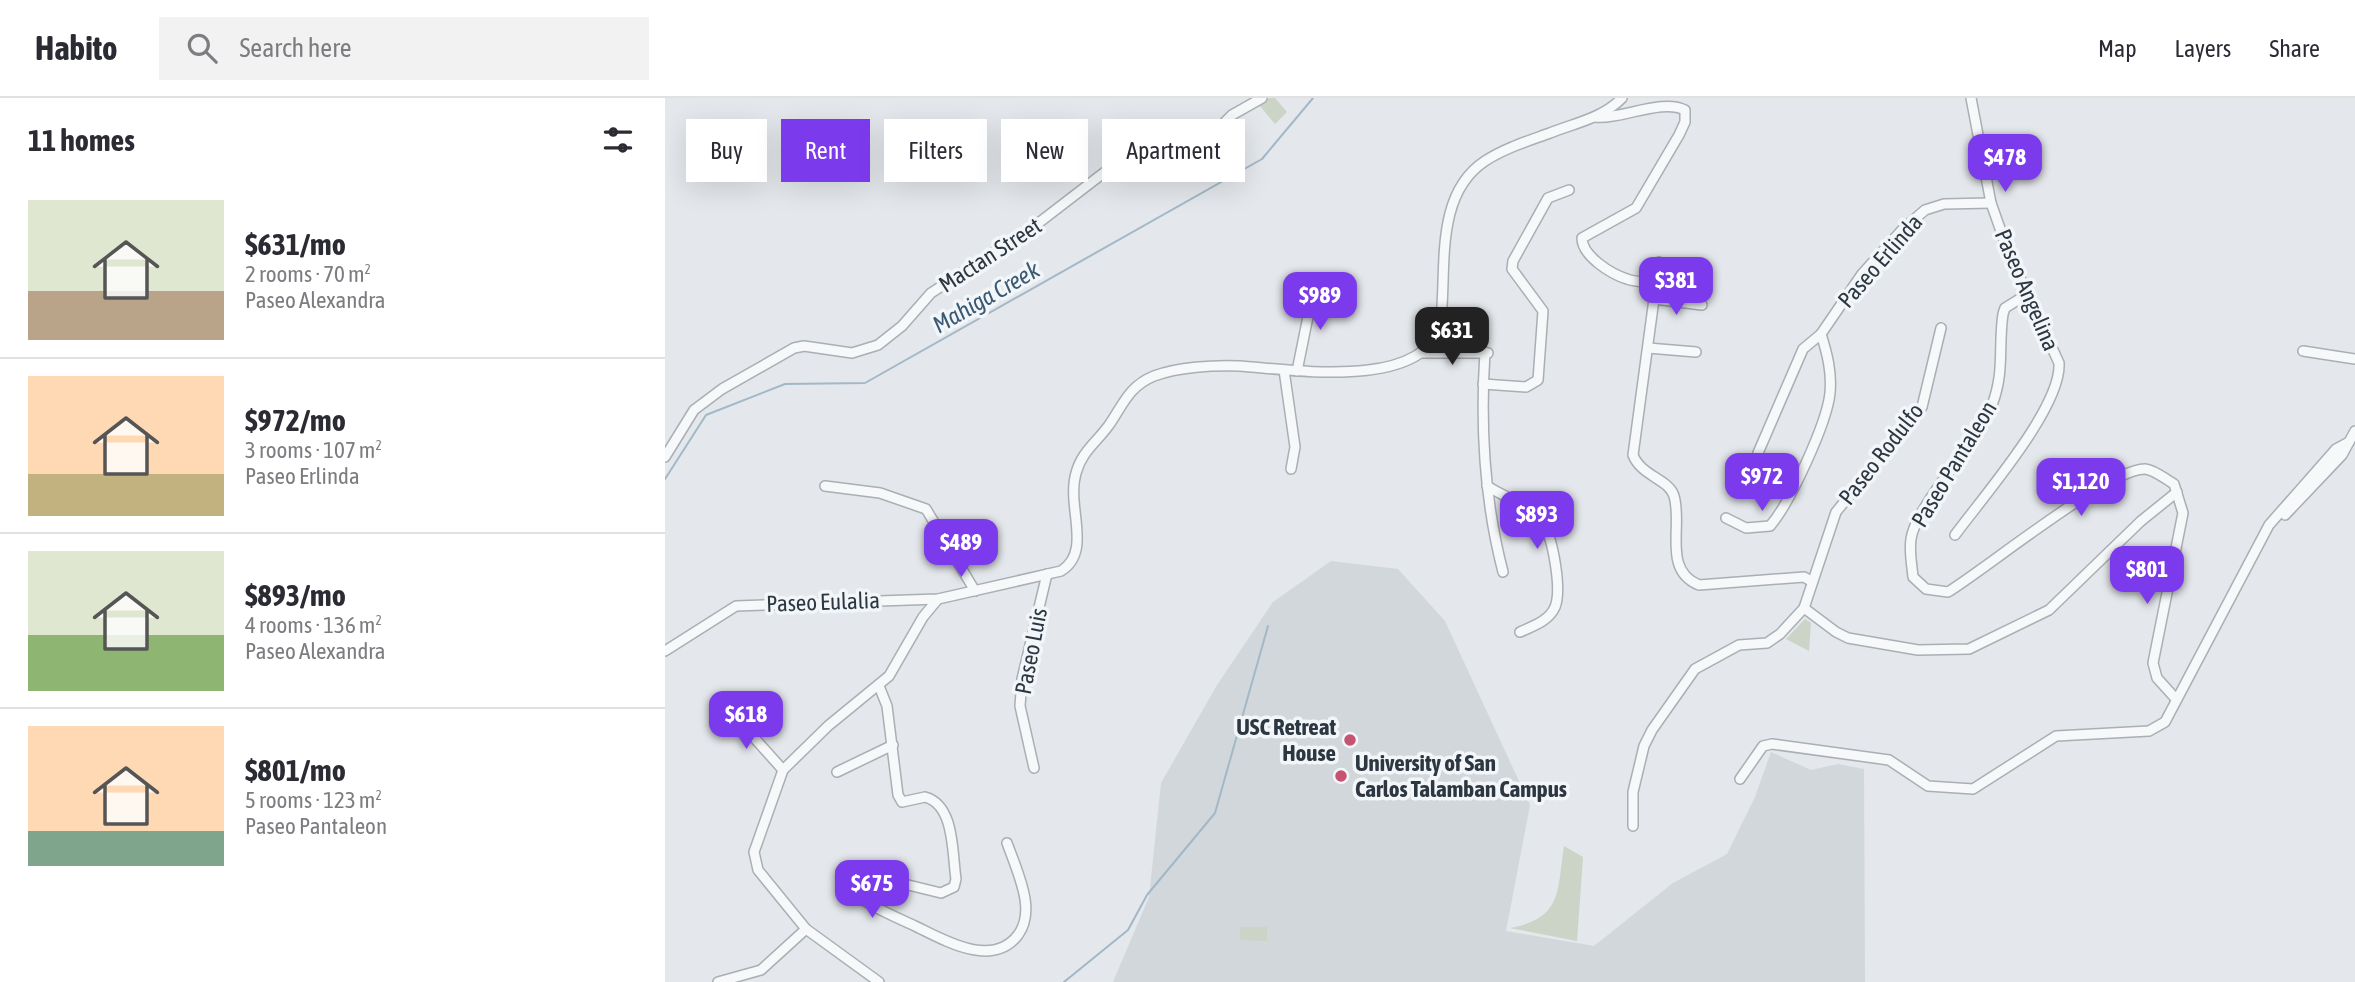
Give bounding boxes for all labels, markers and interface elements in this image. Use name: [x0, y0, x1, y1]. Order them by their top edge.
search box: [159, 17, 649, 80]
text: Habito: [35, 29, 117, 67]
icon: search: [183, 29, 221, 67]
text: Search here: [239, 33, 352, 63]
text: Map: [2098, 35, 2137, 62]
text: Layers: [2175, 35, 2231, 62]
text: Share: [2269, 35, 2320, 62]
chip: Buy: [686, 119, 767, 182]
chip: Rent: [781, 119, 870, 182]
chip: Filters: [884, 119, 987, 182]
chip: New: [1001, 119, 1088, 182]
chip: Apartment: [1102, 119, 1245, 182]
icon: filters: [599, 121, 637, 159]
text: 11 homes: [28, 123, 135, 157]
pin: $478: [1964, 134, 2046, 194]
text: $478: [1984, 144, 2026, 170]
street label: Paseo Erlinda: [1833, 209, 1927, 313]
street label: Mactan Street: [934, 212, 1046, 298]
street label: Paseo Angelina: [1990, 225, 2064, 355]
text: $631/mo: [245, 227, 346, 261]
icon: home: [84, 228, 168, 312]
water label: Mahiga Creek: [928, 255, 1045, 338]
pin: $381: [1635, 258, 1717, 317]
text: 2 rooms · 70 m²: [245, 261, 371, 287]
text: $381: [1655, 267, 1697, 293]
pin: $989: [1279, 272, 1361, 332]
text: $989: [1299, 282, 1341, 308]
text: Paseo Alexandra: [245, 287, 385, 313]
pin: $631: [1411, 308, 1493, 367]
text: $631: [1431, 317, 1473, 343]
street label: Paseo Pantaleon: [1906, 396, 2002, 532]
street label: Paseo Rodulfo: [1833, 398, 1929, 510]
text: $972/mo: [245, 403, 346, 437]
icon: home: [84, 404, 168, 488]
text: 3 rooms · 107 m²: [245, 437, 382, 463]
pin: $972: [1721, 454, 1803, 513]
pin: $1,120: [2024, 458, 2138, 518]
text: Paseo Erlinda: [245, 463, 360, 489]
text: $972: [1741, 463, 1783, 489]
text: $1,120: [2053, 468, 2110, 494]
pin: $893: [1496, 491, 1578, 551]
text: $893: [1516, 501, 1558, 527]
pin: $489: [920, 519, 1002, 579]
text: $489: [940, 529, 982, 555]
pin: $801: [2106, 546, 2188, 606]
text: $801: [2126, 556, 2168, 582]
text: $893/mo: [245, 578, 346, 612]
icon: home: [84, 579, 168, 663]
street label: Paseo Eulalia: [766, 587, 880, 617]
street label: Paseo Luis: [1010, 606, 1052, 696]
text: 4 rooms · 136 m²: [245, 612, 382, 638]
text: Paseo Alexandra: [245, 638, 385, 664]
pin: $618: [705, 692, 787, 751]
text: $618: [725, 701, 767, 727]
place label: USC Retreat House: [1236, 714, 1336, 766]
marker: USC Retreat House: [1342, 732, 1358, 748]
place label: University of San Carlos Talamban Campus: [1355, 750, 1567, 802]
text: $801/mo: [245, 753, 346, 787]
icon: home: [84, 754, 168, 838]
marker: University of San Carlos Talamban Campus: [1333, 768, 1349, 784]
text: 5 rooms · 123 m²: [245, 787, 382, 813]
text: Paseo Pantaleon: [245, 813, 387, 839]
pin: $675: [831, 860, 913, 920]
text: $675: [851, 870, 893, 896]

